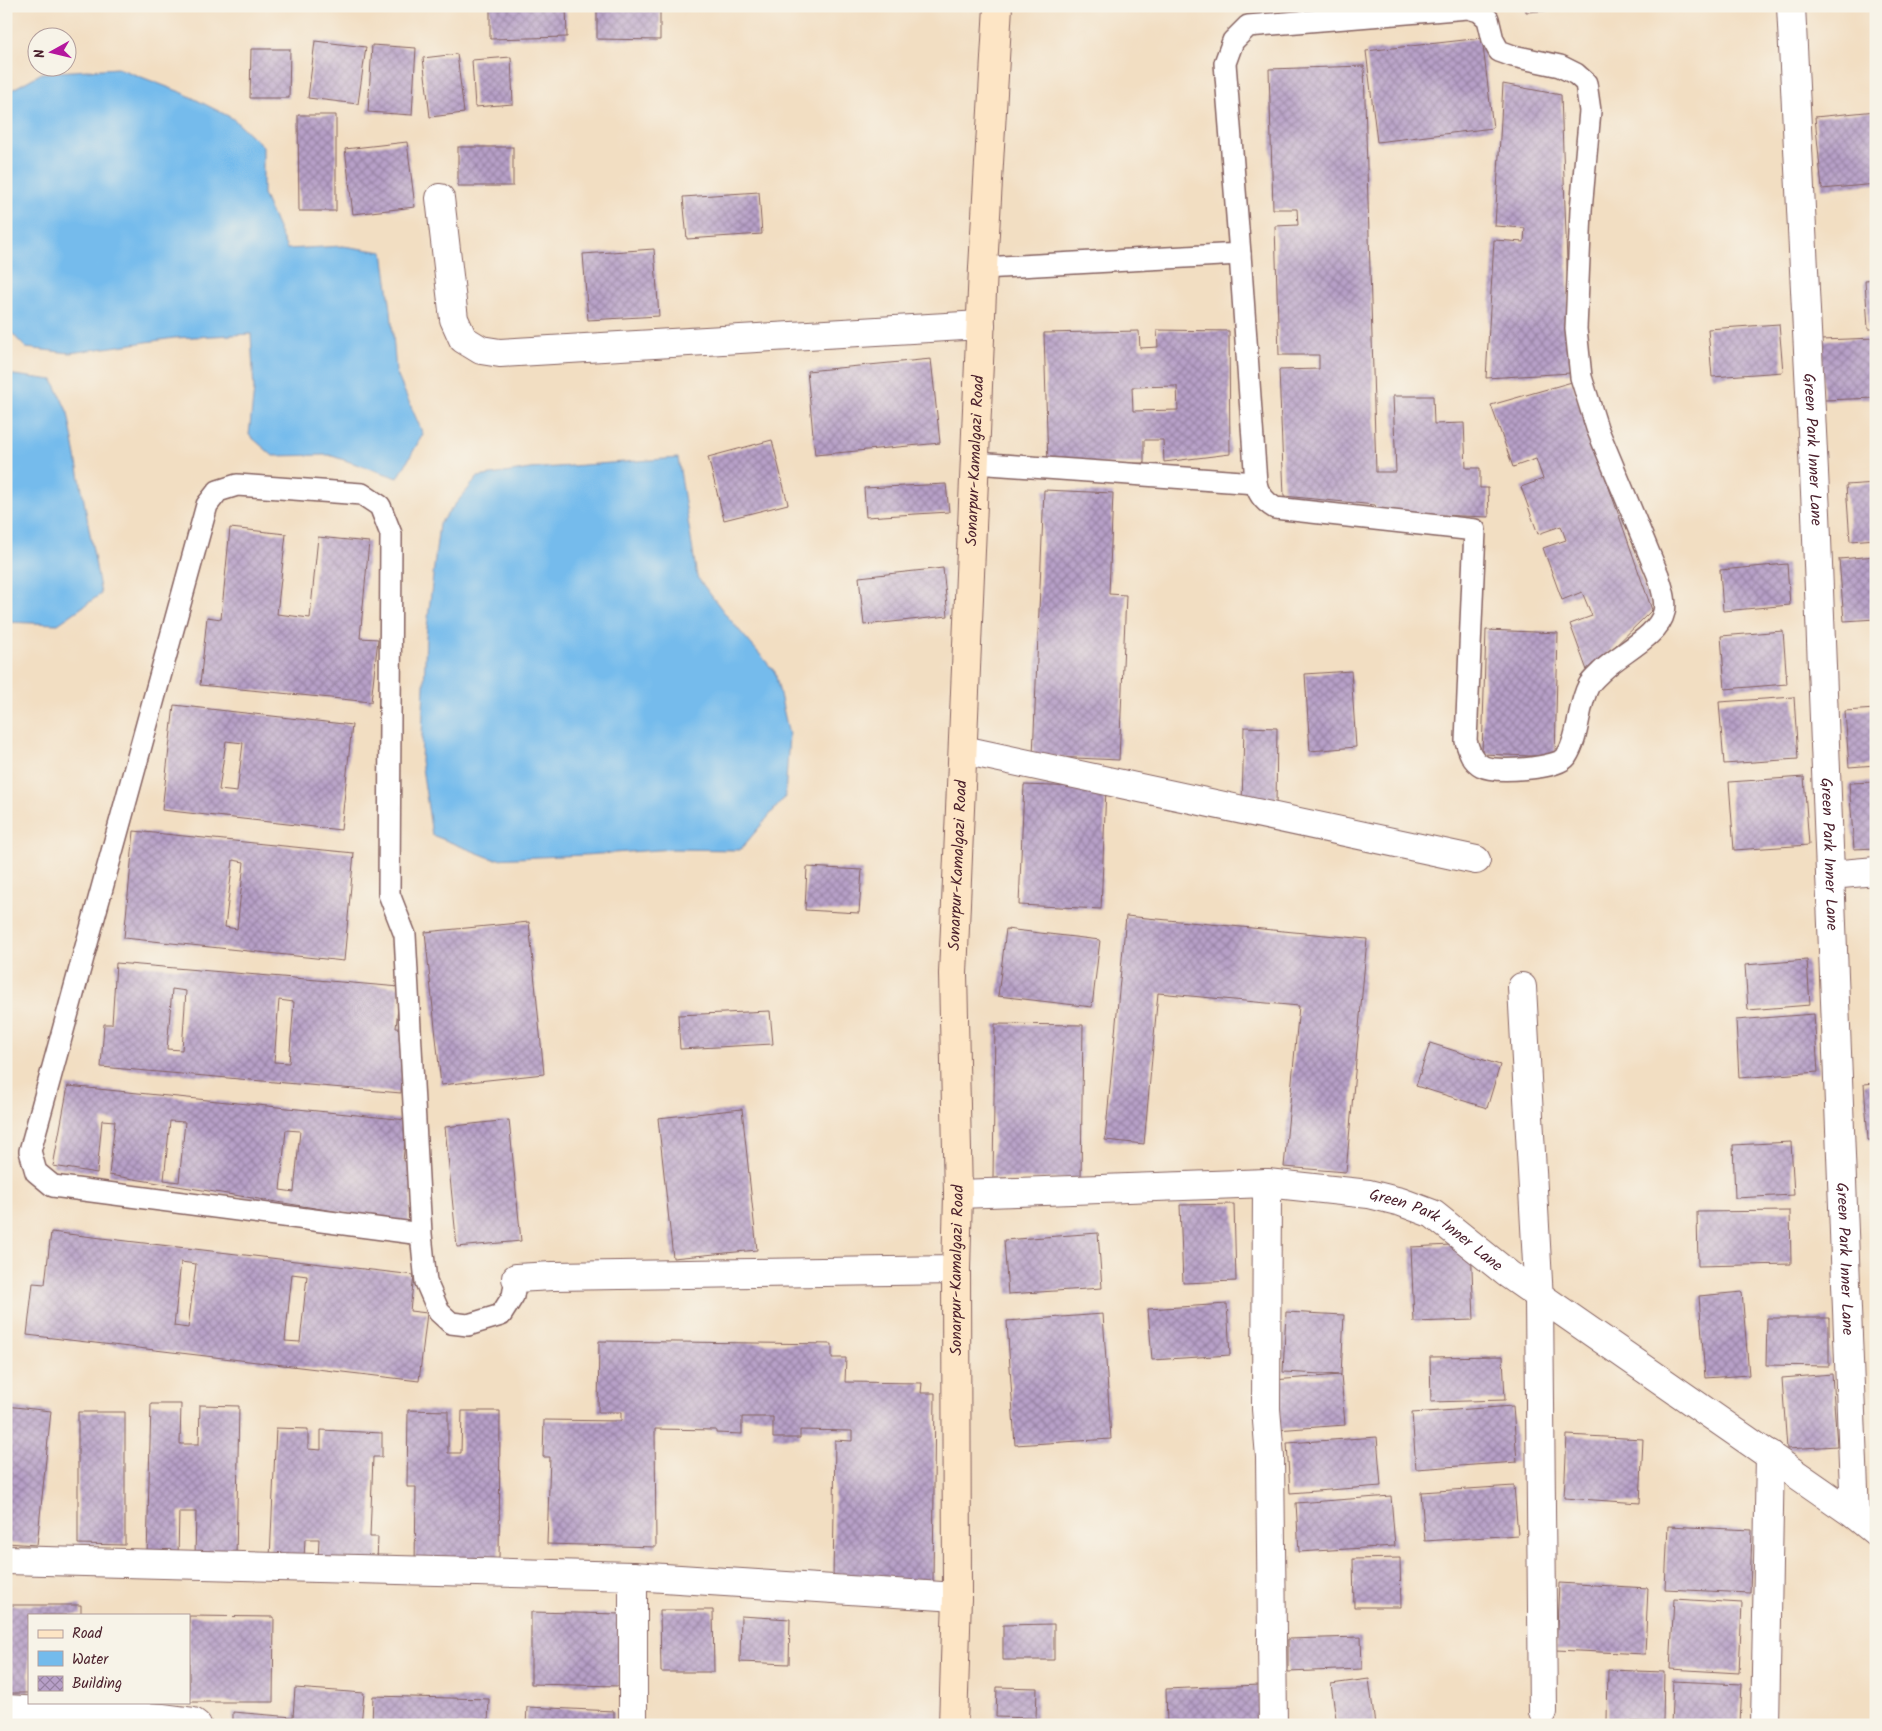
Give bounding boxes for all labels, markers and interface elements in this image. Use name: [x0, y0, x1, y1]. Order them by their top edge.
north arrow: [28, 28, 78, 78]
text: N: [29, 48, 52, 60]
street label: Green Park Inner Lane: [1797, 373, 1829, 526]
street label: Sonarpur-Kamalgazi Road: [959, 374, 991, 546]
street label: Green Park Inner Lane: [1814, 777, 1845, 931]
street label: Sonarpur-Kamalgazi Road: [942, 778, 974, 951]
street label: Green Park Inner Lane: [1367, 1182, 1508, 1278]
street label: Green Park Inner Lane: [1830, 1182, 1860, 1336]
street label: Sonarpur-Kamalgazi Road: [943, 1183, 971, 1356]
legend: [28, 1614, 190, 1704]
text: Road: [72, 1622, 103, 1646]
text: Water: [72, 1648, 109, 1672]
text: Building: [72, 1672, 122, 1696]

